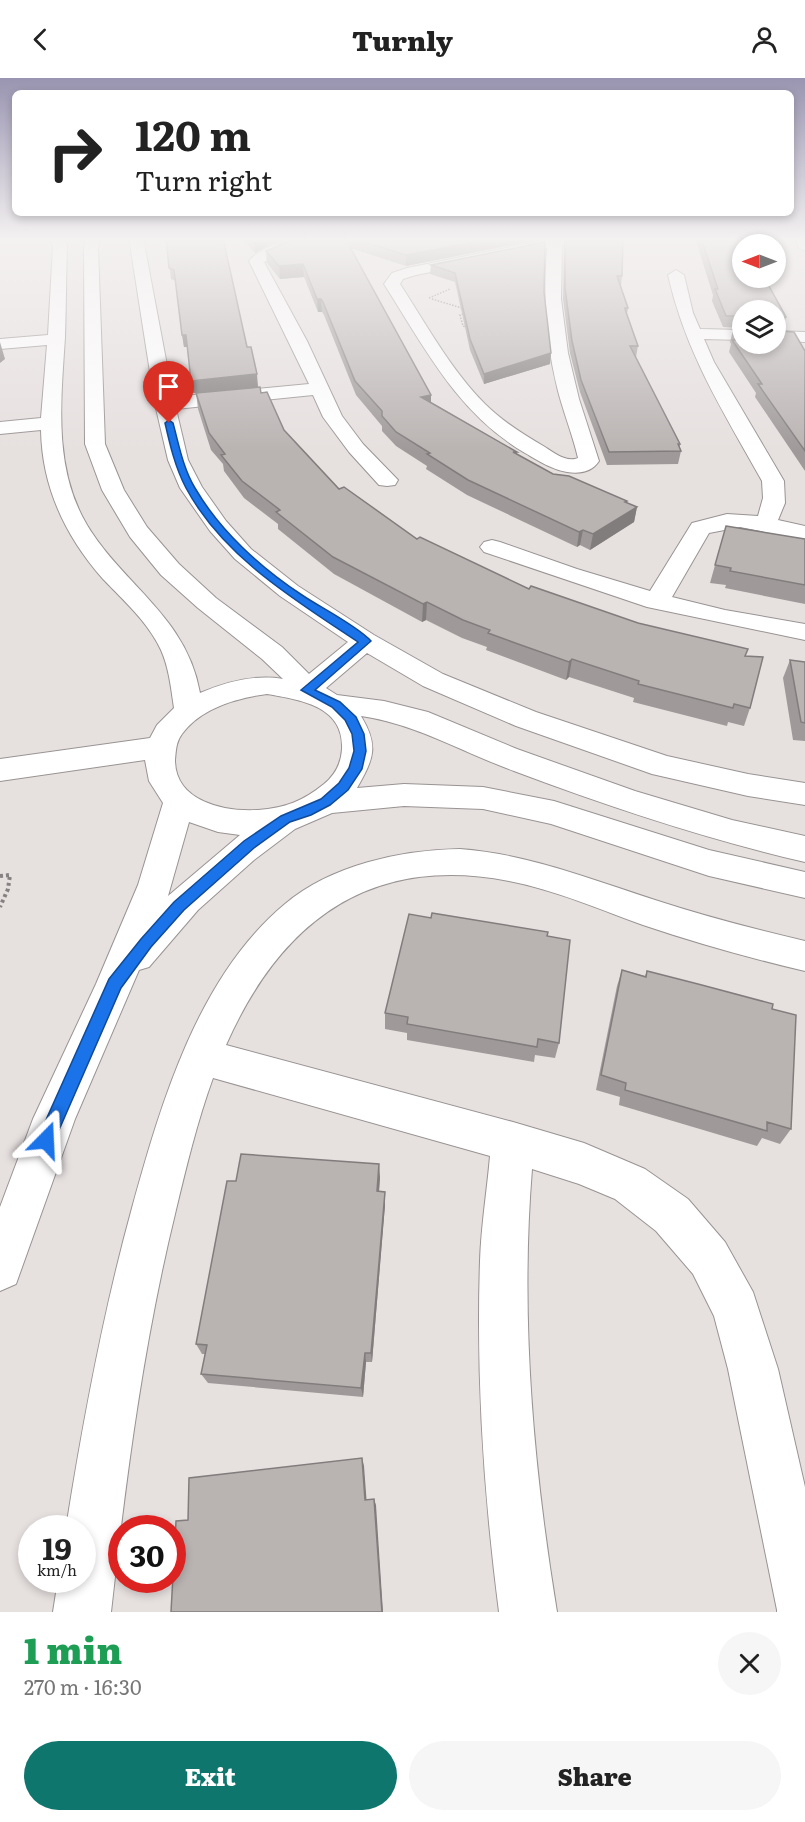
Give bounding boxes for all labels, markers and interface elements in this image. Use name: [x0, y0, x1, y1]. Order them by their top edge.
text: Turnly: [352, 19, 453, 59]
icon: back: [24, 23, 57, 56]
icon: person: [748, 23, 781, 56]
text: 120 m: [135, 102, 251, 164]
icon: right: [36, 114, 114, 192]
text: Turn right: [135, 159, 272, 199]
north arrow: [732, 234, 786, 288]
map controls: [732, 234, 786, 354]
button: layers: [732, 300, 786, 354]
pin: [143, 361, 194, 423]
icon: arrive: [152, 370, 185, 403]
position arrow: [14, 1108, 78, 1172]
speed limit sign: 30: [108, 1515, 186, 1593]
text: 19: [42, 1525, 72, 1569]
text: km/h: [37, 1558, 77, 1581]
text: 1 min: [24, 1622, 122, 1675]
button: close: [718, 1632, 781, 1695]
text: 270 m · 16:30: [24, 1671, 141, 1701]
button: Exit: [24, 1741, 397, 1810]
button: Share: [409, 1741, 781, 1810]

